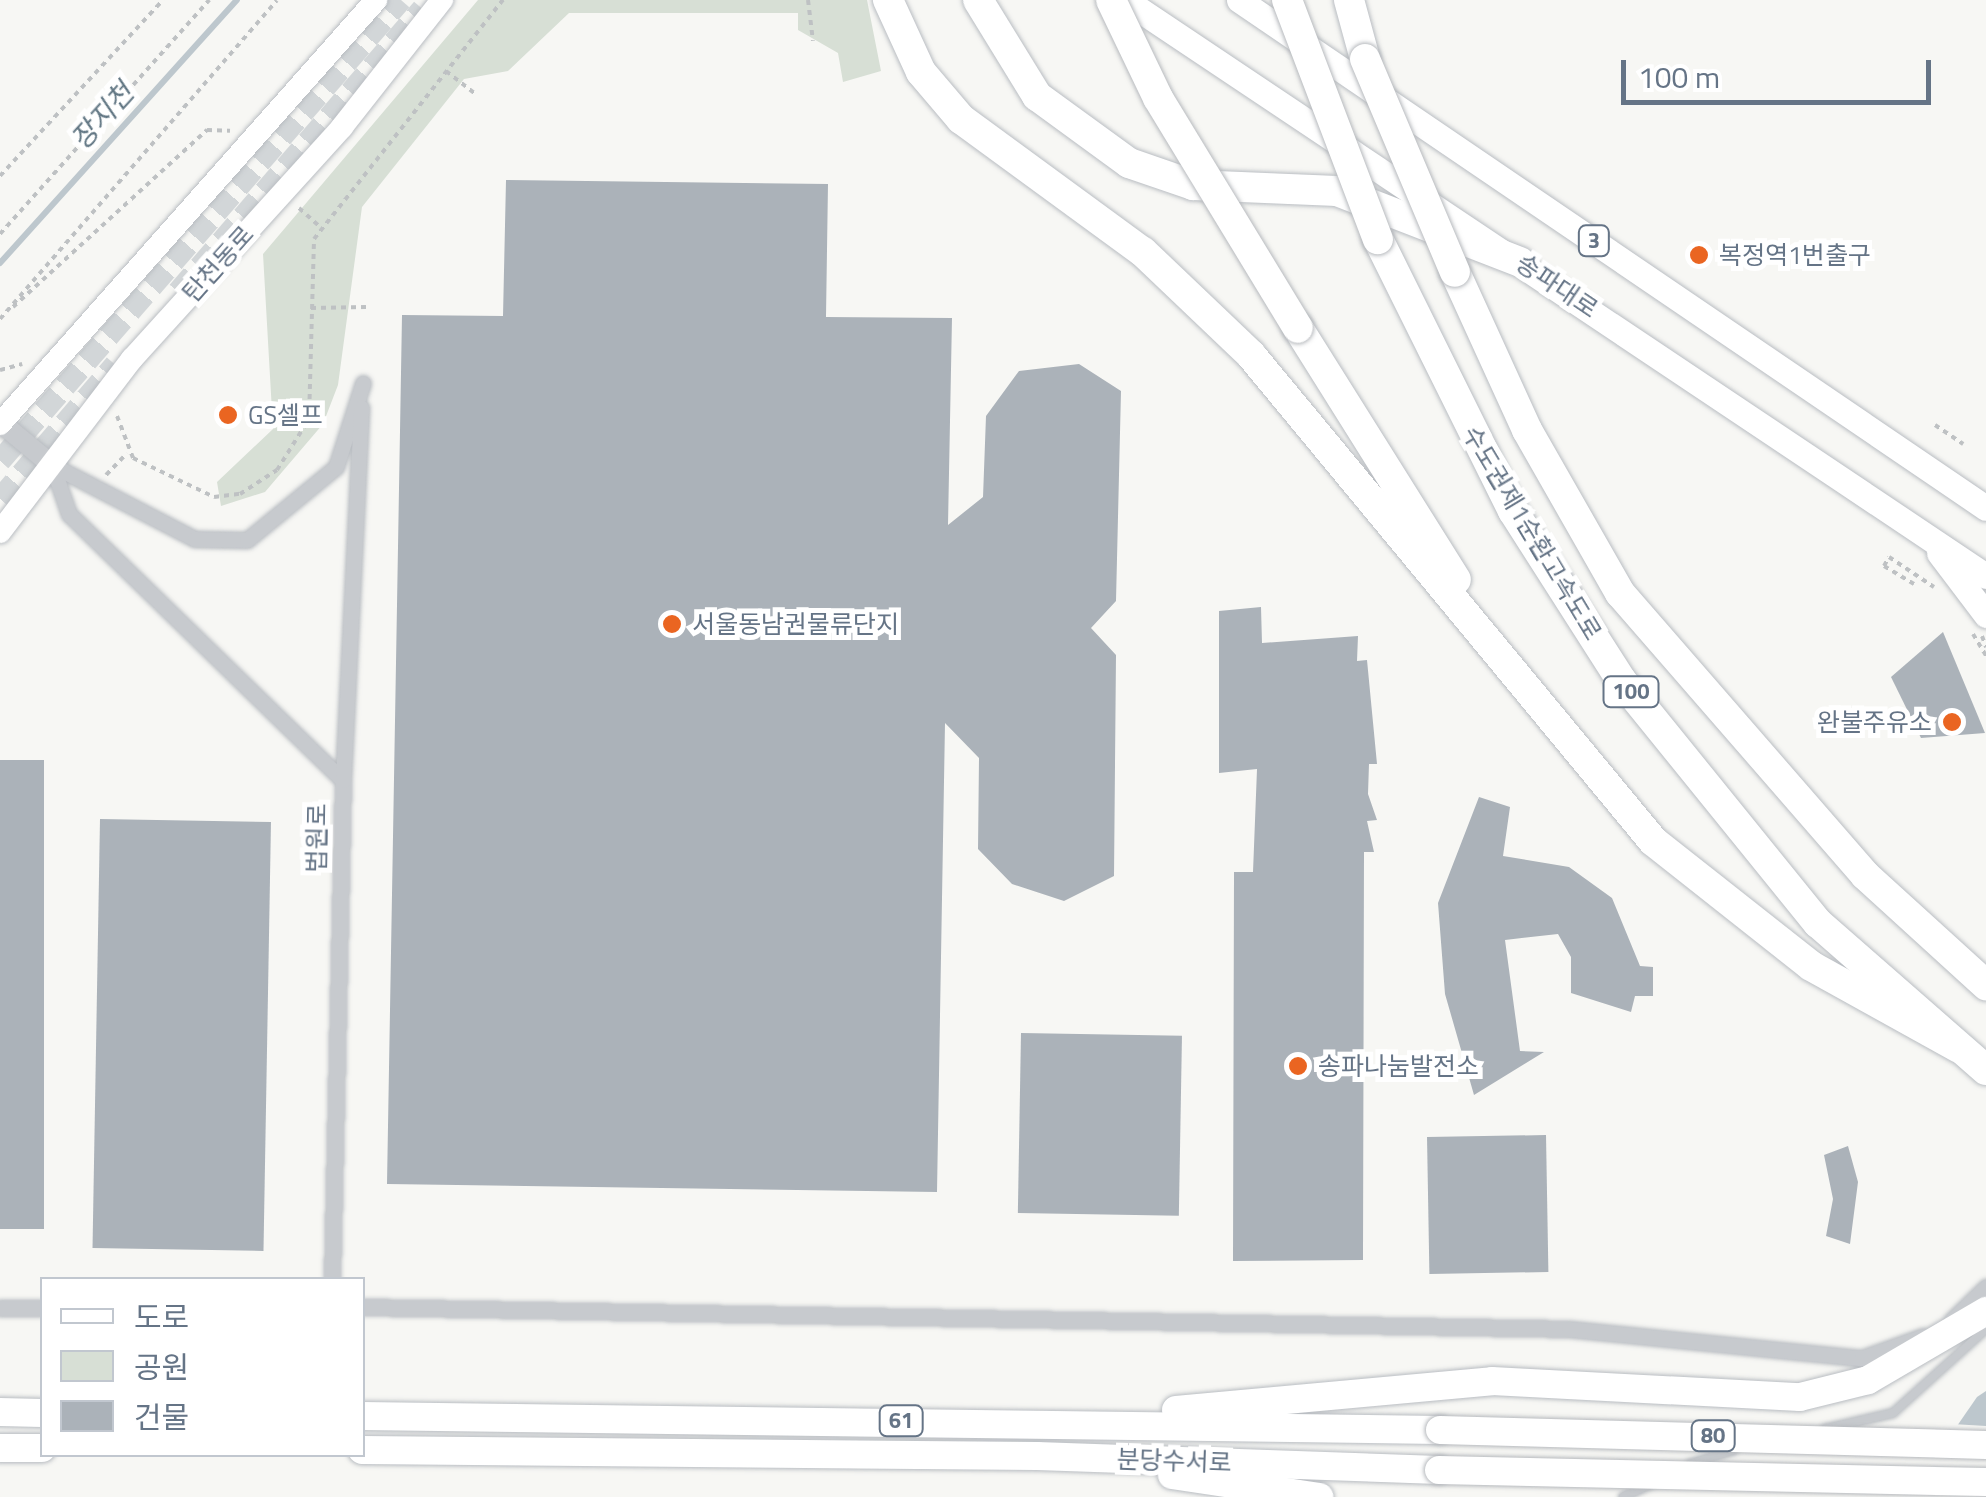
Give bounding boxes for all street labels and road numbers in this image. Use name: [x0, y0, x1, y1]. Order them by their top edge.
street label: 탄천동로: [176, 220, 260, 308]
road number: 3: [1576, 224, 1612, 258]
street label: 송파대로: [1510, 248, 1604, 324]
street label: 수도권제1순환고속도로: [1456, 421, 1608, 645]
road number: 100: [1601, 675, 1661, 709]
street label: 법원로: [301, 803, 333, 873]
road number: 61: [878, 1404, 924, 1438]
road number: 80: [1690, 1419, 1736, 1453]
street label: 분당수서로: [1116, 1444, 1232, 1478]

